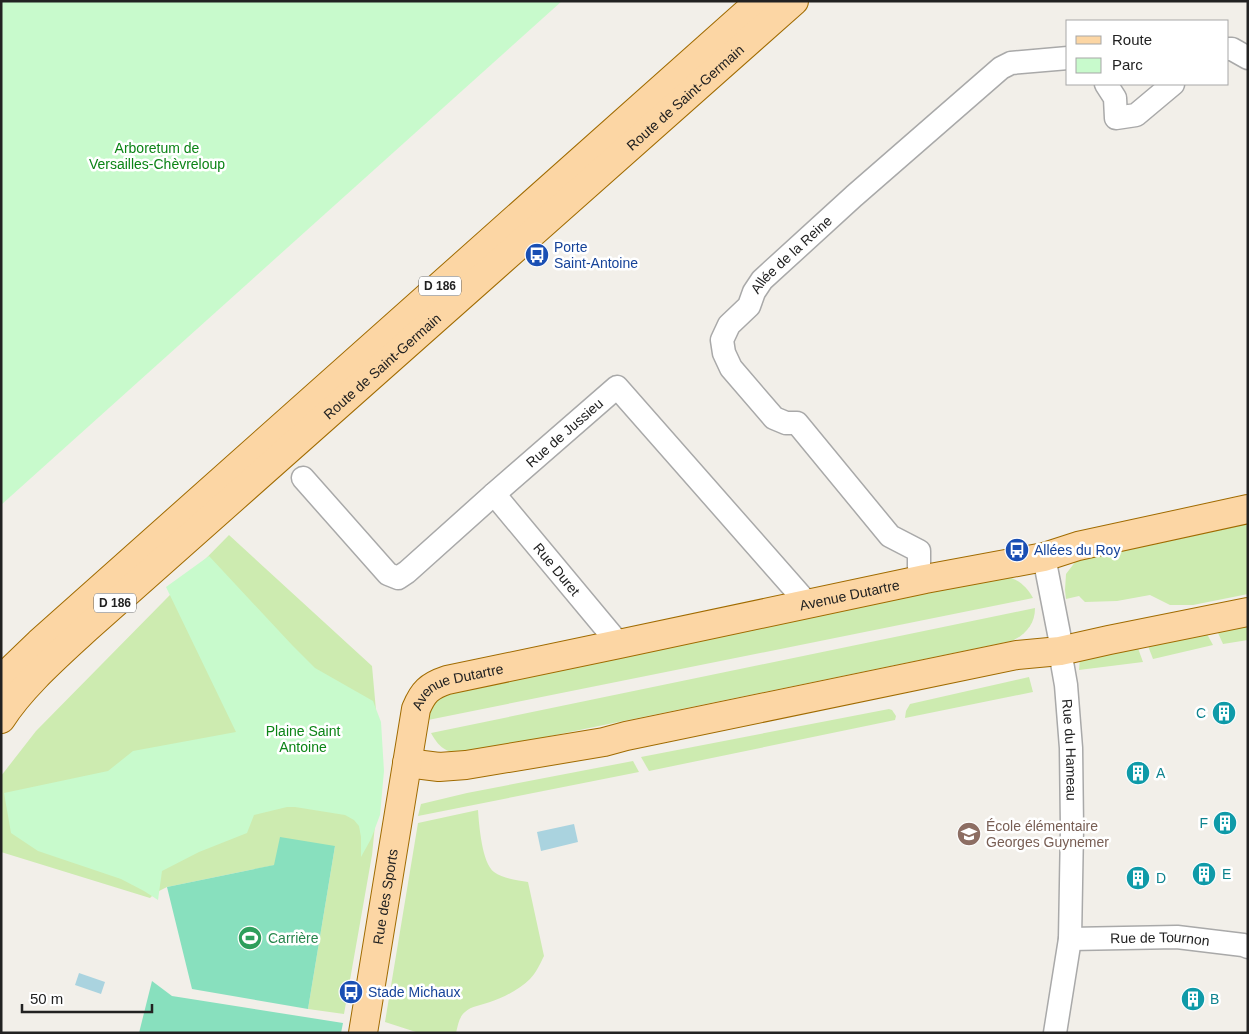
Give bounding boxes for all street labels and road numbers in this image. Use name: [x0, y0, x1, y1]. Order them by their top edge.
street label: Route de Saint-Germain: [623, 41, 747, 154]
street label: Allée de la Reine: [747, 212, 835, 297]
road number: D 186: [419, 276, 461, 296]
street label: Route de Saint-Germain: [320, 310, 444, 422]
street label: Rue de Jussieu: [523, 395, 606, 470]
street label: Rue Duret: [530, 540, 583, 599]
street label: Avenue Dutartre: [798, 577, 901, 613]
road number: D 186: [94, 594, 136, 612]
street label: Avenue Dutartre: [409, 660, 505, 712]
street label: Rue du Hameau: [1059, 698, 1080, 801]
street label: Rue des Sports: [370, 848, 401, 946]
street label: Rue de Tournon: [1110, 929, 1210, 949]

